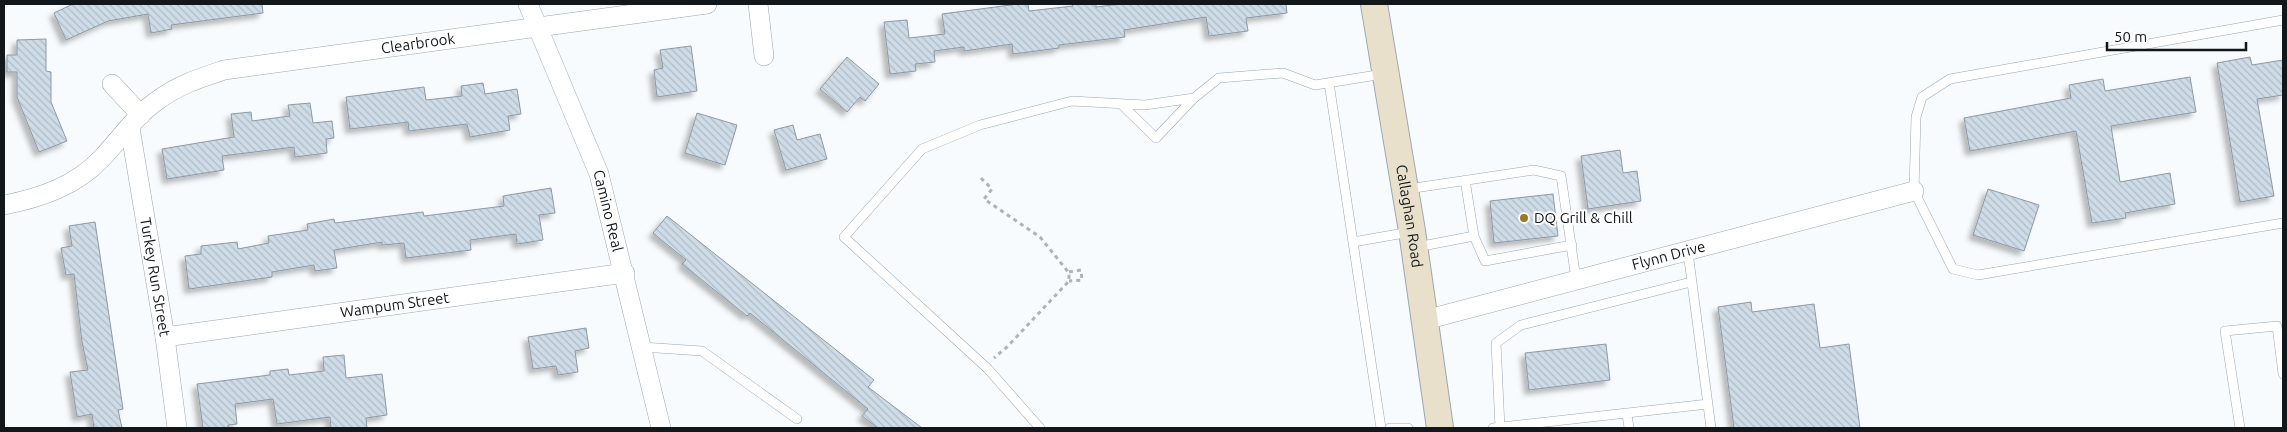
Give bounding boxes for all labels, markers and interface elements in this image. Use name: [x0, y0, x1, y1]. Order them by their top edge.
scale bar: [2107, 20, 2246, 52]
text: 50 m: [2114, 28, 2147, 45]
street label: Clearbrook: [380, 29, 456, 56]
street label: Callaghan Road: [1393, 163, 1426, 269]
street label: Camino Real: [590, 168, 627, 253]
place label: DQ Grill & Chill: [1534, 209, 1633, 226]
marker: DQ Grill & Chill: [1518, 212, 1530, 224]
street label: Turkey Run Street: [137, 216, 174, 338]
street label: Flynn Drive: [1630, 237, 1707, 273]
street label: Wampum Street: [339, 289, 450, 321]

